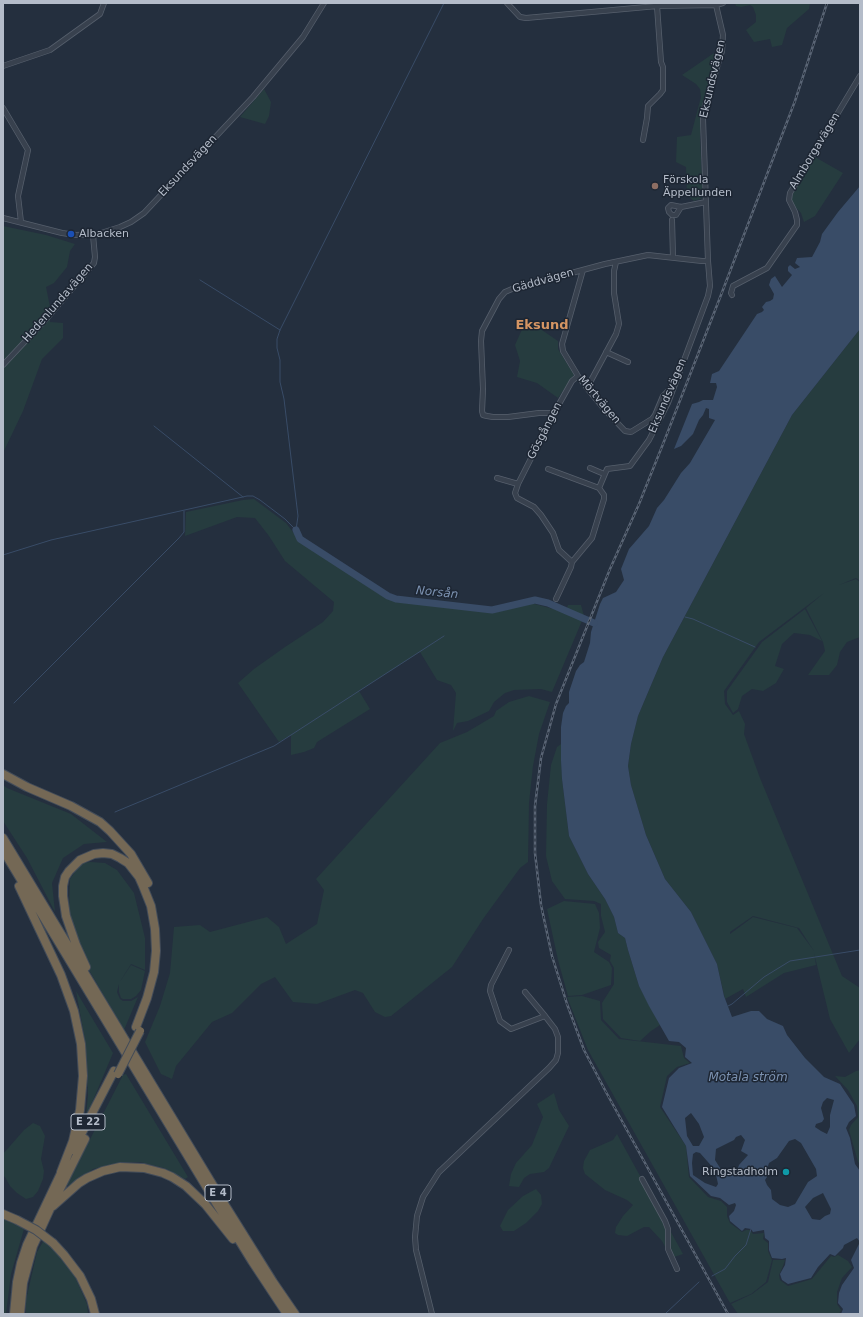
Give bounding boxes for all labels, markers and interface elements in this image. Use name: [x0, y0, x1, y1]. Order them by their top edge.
street label: Eksundsvägen: [698, 39, 728, 119]
street label: Almborgavägen: [787, 110, 843, 192]
street label: Eksundsvägen: [156, 132, 220, 200]
place label: Förskola Äppellunden: [663, 173, 732, 199]
marker: Förskola Äppellunden: [650, 181, 660, 191]
place label: Albacken: [79, 227, 129, 241]
marker: Albacken: [66, 229, 76, 239]
street label: Hedenlundavägen: [20, 261, 96, 345]
street label: Gäddvägen: [511, 266, 575, 296]
district label: Eksund: [515, 318, 569, 334]
street label: Eksundsvägen: [646, 357, 690, 435]
street label: Mörtvägen: [575, 373, 623, 427]
street label: Gösgången: [525, 400, 565, 462]
water label: Norsån: [415, 584, 459, 602]
water label: Motala ström: [708, 1071, 788, 1085]
road number: E 22: [71, 1114, 105, 1130]
place label: Ringstadholm: [702, 1165, 778, 1179]
marker: Ringstadholm: [781, 1167, 791, 1177]
road number: E 4: [205, 1185, 231, 1201]

